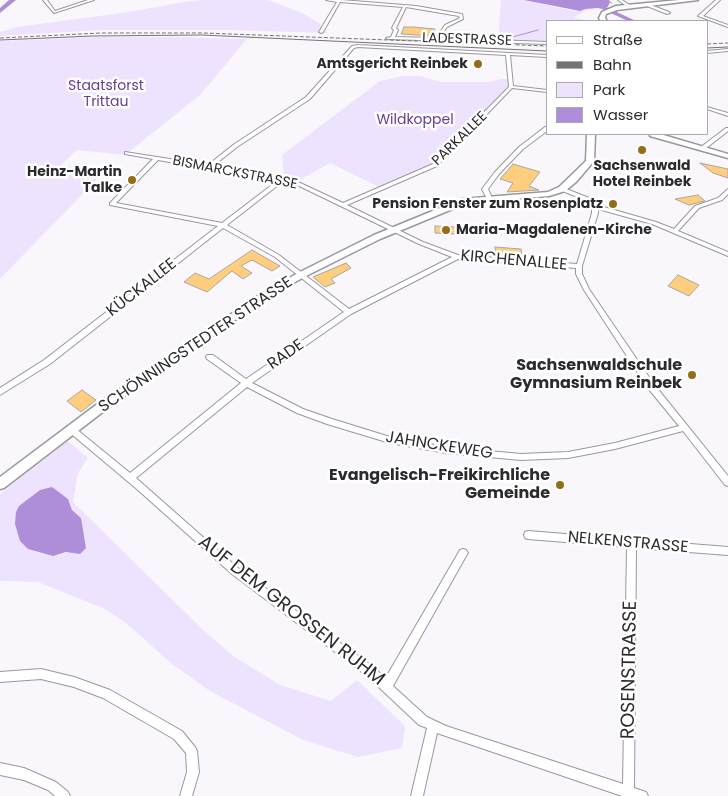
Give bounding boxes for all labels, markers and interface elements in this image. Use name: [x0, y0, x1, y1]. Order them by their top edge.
legend: [546, 20, 708, 135]
text: Straße: [593, 29, 643, 50]
street label: LADESTRASSE: [422, 30, 512, 50]
text: Bahn: [593, 54, 632, 75]
place label: Amtsgericht Reinbek: [316, 56, 468, 72]
marker: Amtsgericht Reinbek: [472, 58, 484, 70]
park label: Staatsforst Trittau: [68, 78, 144, 110]
text: Park: [593, 79, 625, 100]
text: Wasser: [593, 104, 648, 125]
street label: PARKALLEE: [429, 109, 491, 169]
park label: Wildkoppel: [376, 112, 454, 128]
marker: Sachsenwald Hotel Reinbek: [636, 144, 648, 156]
street label: BISMARCKSTRASSE: [171, 153, 299, 193]
place label: Sachsenwald Hotel Reinbek: [593, 158, 691, 190]
place label: Heinz-Martin Talke: [27, 164, 122, 196]
marker: Heinz-Martin Talke: [126, 174, 138, 186]
place label: Pension Fenster zum Rosenplatz: [372, 196, 603, 212]
marker: Pension Fenster zum Rosenplatz: [607, 198, 619, 210]
place label: Maria-Magdalenen-Kirche: [456, 222, 652, 238]
marker: Maria-Magdalenen-Kirche: [440, 224, 452, 236]
street label: KIRCHENALLEE: [460, 247, 568, 275]
street label: KÜCKALLEE: [103, 255, 181, 321]
street label: SCHÖNNINGSTEDTER STRASSE: [95, 273, 297, 417]
street label: RADE: [264, 336, 308, 374]
place label: Sachsenwaldschule Gymnasium Reinbek: [510, 356, 682, 394]
marker: Sachsenwaldschule Gymnasium Reinbek: [686, 369, 698, 381]
street label: JAHNCKEWEG: [384, 428, 494, 464]
place label: Evangelisch-Freikirchliche Gemeinde: [329, 466, 550, 504]
marker: Evangelisch-Freikirchliche Gemeinde: [554, 479, 566, 491]
street label: NELKENSTRASSE: [567, 528, 689, 558]
street label: AUF DEM GROSSEN RUHM: [193, 531, 389, 691]
street label: ROSENSTRASSE: [617, 601, 643, 739]

